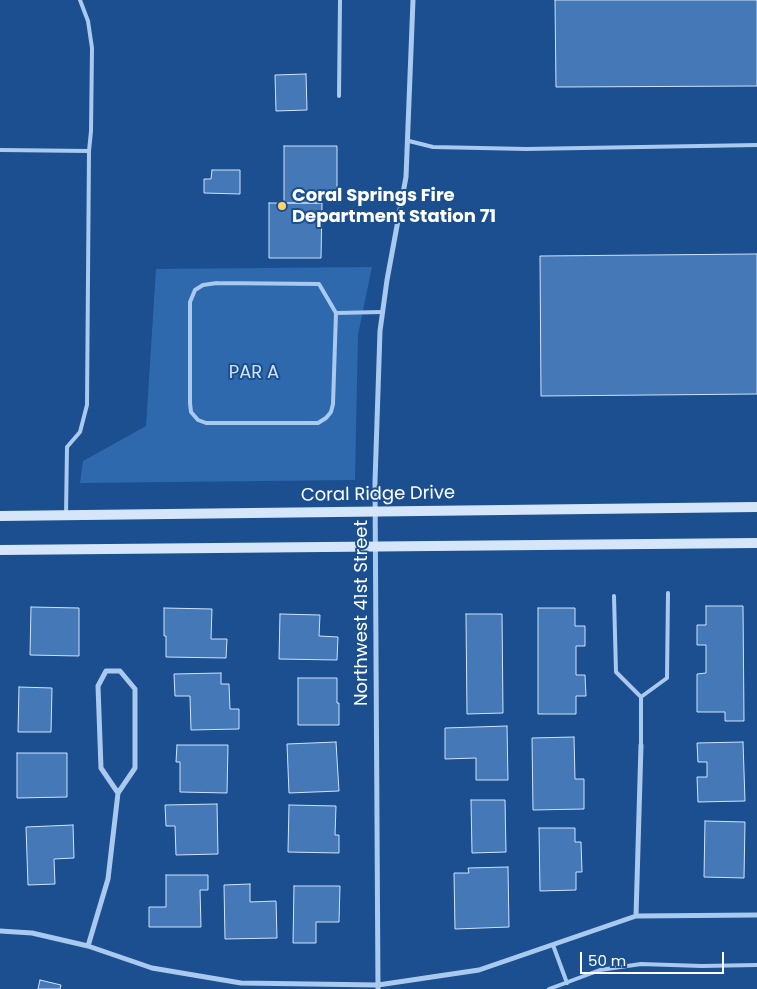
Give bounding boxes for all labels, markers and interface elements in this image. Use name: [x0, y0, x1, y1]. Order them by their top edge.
place label: Coral Springs Fire Department Station 71: [292, 185, 496, 228]
marker: Coral Springs Fire Department Station 71: [276, 200, 288, 212]
park label: PAR A: [229, 362, 279, 384]
street label: Coral Ridge Drive: [301, 483, 455, 507]
street label: Northwest 41st Street: [351, 520, 373, 706]
scale bar: [582, 942, 726, 974]
text: 50 m: [588, 950, 626, 971]

